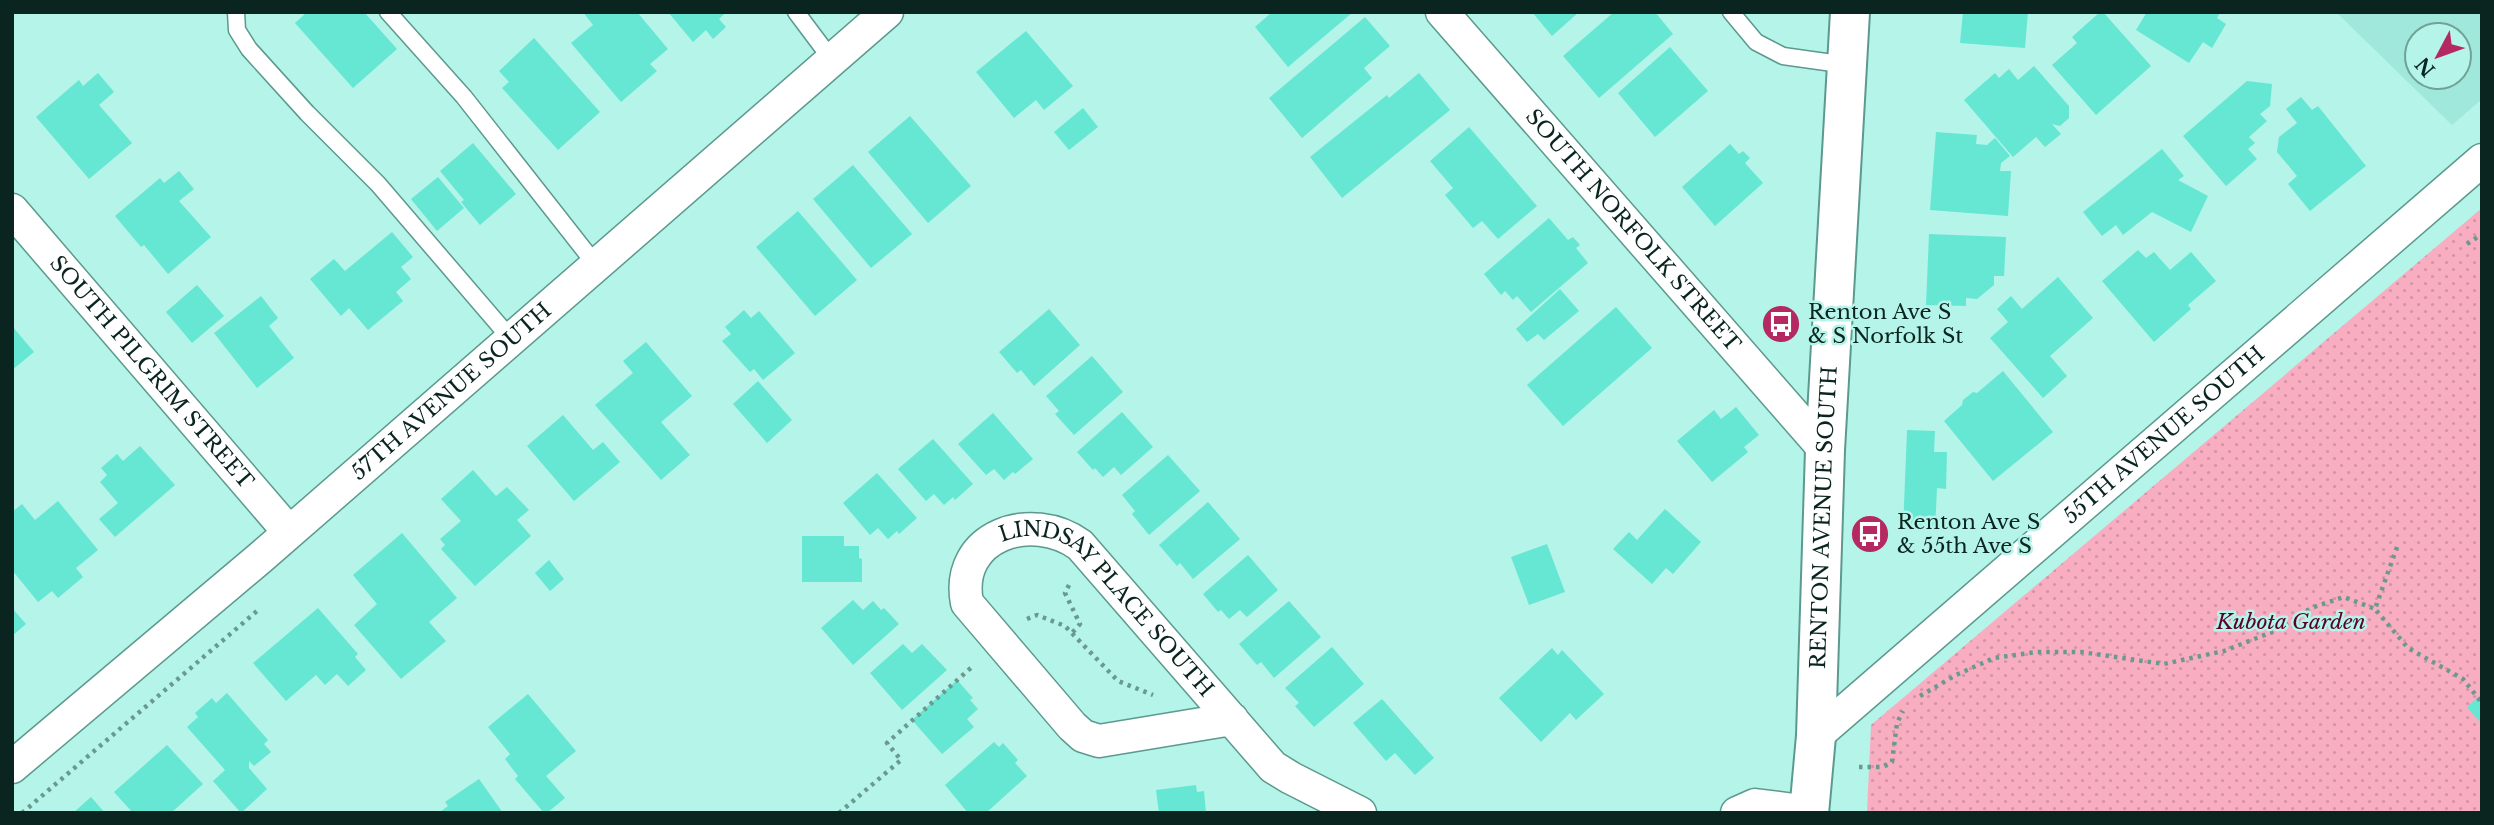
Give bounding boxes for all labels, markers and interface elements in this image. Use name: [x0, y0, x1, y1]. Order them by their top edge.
north arrow: [2403, 21, 2473, 91]
text: N: [2411, 52, 2440, 81]
street label: SOUTH NORFOLK STREET: [1520, 104, 1746, 357]
street label: SOUTH PILGRIM STREET: [44, 251, 259, 494]
street label: 57TH AVENUE SOUTH: [346, 297, 557, 486]
place label: Renton Ave S & S Norfolk St: [1808, 299, 1963, 349]
bus stop icon: Renton Ave S & S Norfolk St: [1760, 303, 1802, 345]
street label: 55TH AVENUE SOUTH: [2058, 341, 2270, 529]
street label: RENTON AVENUE SOUTH: [1805, 365, 1843, 669]
place label: Renton Ave S & 55th Ave S: [1897, 509, 2040, 559]
bus stop icon: Renton Ave S & 55th Ave S: [1849, 513, 1891, 555]
street label: LINDSAY PLACE SOUTH: [996, 516, 1219, 702]
park label: Kubota Garden: [2215, 609, 2366, 635]

